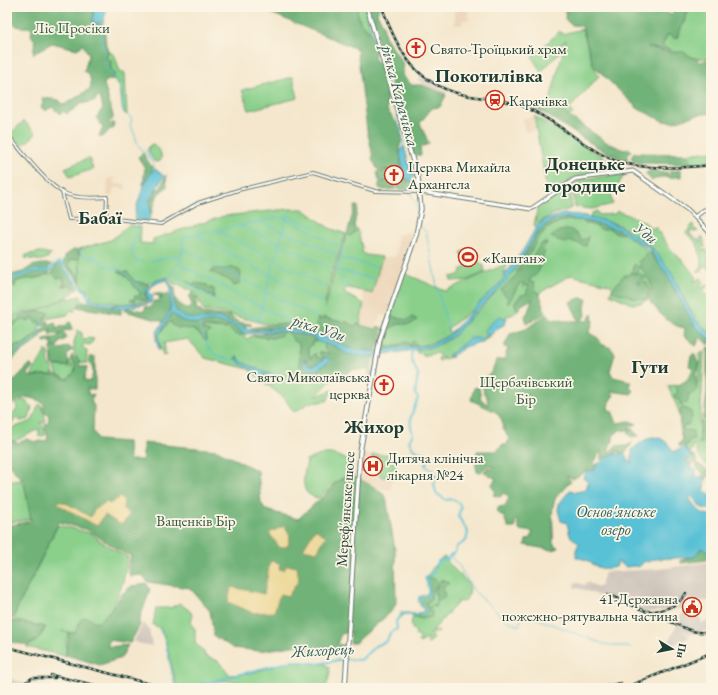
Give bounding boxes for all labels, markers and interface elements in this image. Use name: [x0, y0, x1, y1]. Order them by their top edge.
park label: Ліс Просіки: [34, 18, 110, 37]
church icon: Свято-Троїцький храм: [405, 37, 427, 59]
place label: Свято-Троїцький храм: [430, 39, 567, 58]
water label: річка Карачівка: [376, 41, 424, 149]
district label: Покотилівка: [435, 63, 544, 88]
station icon: Карачівка: [484, 89, 506, 111]
place label: Карачівка: [509, 91, 568, 110]
district label: Донецьке городище: [544, 151, 626, 198]
place label: Церква Михайла Архангела: [407, 157, 511, 193]
church icon: Церква Михайла Архангела: [383, 164, 405, 186]
district label: Бабаї: [78, 205, 122, 230]
water label: Уди: [630, 217, 662, 249]
sports icon: «Каштан»: [457, 246, 479, 268]
place label: «Каштан»: [482, 248, 546, 267]
water label: ріка Уди: [288, 309, 348, 346]
district label: Гути: [631, 354, 669, 379]
place label: Свято Миколаївська церква: [247, 367, 370, 403]
park label: Щербачівський Бір: [479, 372, 573, 408]
church icon: Свято Миколаївська церква: [373, 374, 395, 396]
district label: Жихор: [343, 414, 405, 439]
place label: Дитяча клінічна лікарня №24: [387, 448, 484, 484]
street label: Мереф'янське шосе: [331, 450, 359, 567]
hospital icon: Дитяча клінічна лікарня №24: [362, 455, 384, 477]
water label: Основ'янське озеро: [576, 501, 656, 540]
park label: Ващенків Бір: [156, 511, 236, 530]
place label: 41-Державна пожежно-рятувальна частина: [502, 589, 678, 625]
public building icon: 41-Державна пожежно-рятувальна частина: [681, 596, 703, 618]
north arrow: [652, 629, 692, 669]
water label: Жихорець: [289, 638, 355, 662]
text: Пн: [674, 642, 690, 660]

